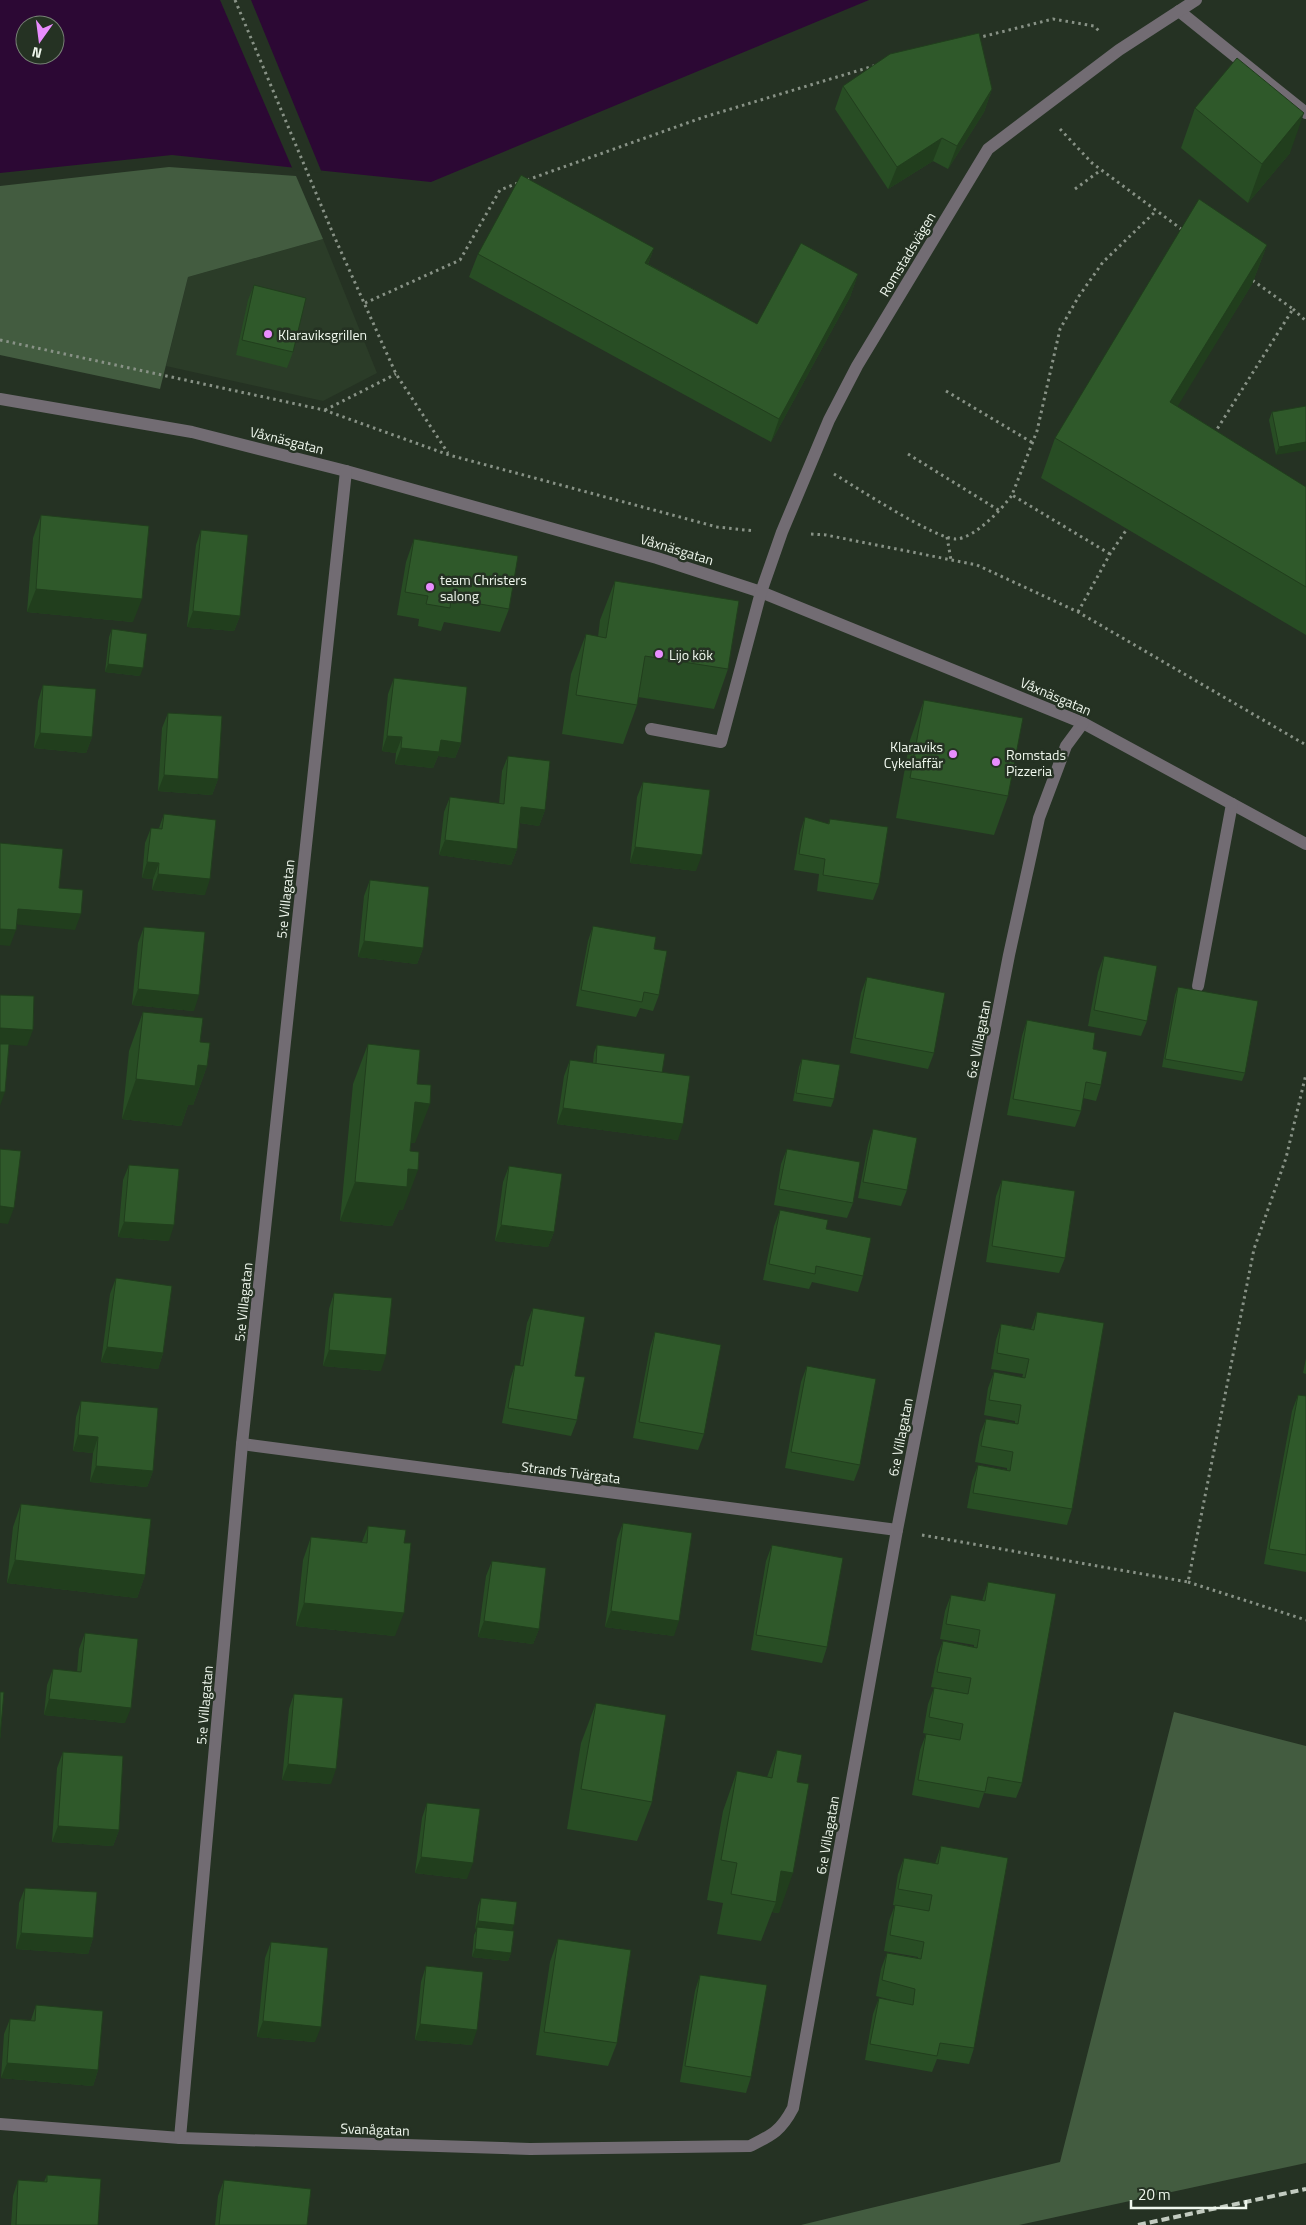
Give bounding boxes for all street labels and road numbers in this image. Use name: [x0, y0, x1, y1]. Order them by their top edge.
street label: Romstadsvägen: [873, 208, 941, 300]
street label: Våxnäsgatan: [248, 421, 326, 459]
street label: Våxnäsgatan: [638, 528, 716, 570]
street label: Våxnäsgatan: [1017, 672, 1095, 720]
street label: 5:e Villagatan: [270, 858, 300, 940]
street label: 6:e Villagatan: [960, 998, 996, 1080]
street label: 5:e Villagatan: [228, 1261, 258, 1343]
street label: 6:e Villagatan: [882, 1396, 918, 1478]
street label: Strands Tvärgata: [520, 1456, 622, 1488]
street label: 5:e Villagatan: [190, 1665, 218, 1745]
street label: 6:e Villagatan: [810, 1794, 844, 1876]
street label: Svanågatan: [340, 2117, 410, 2141]

